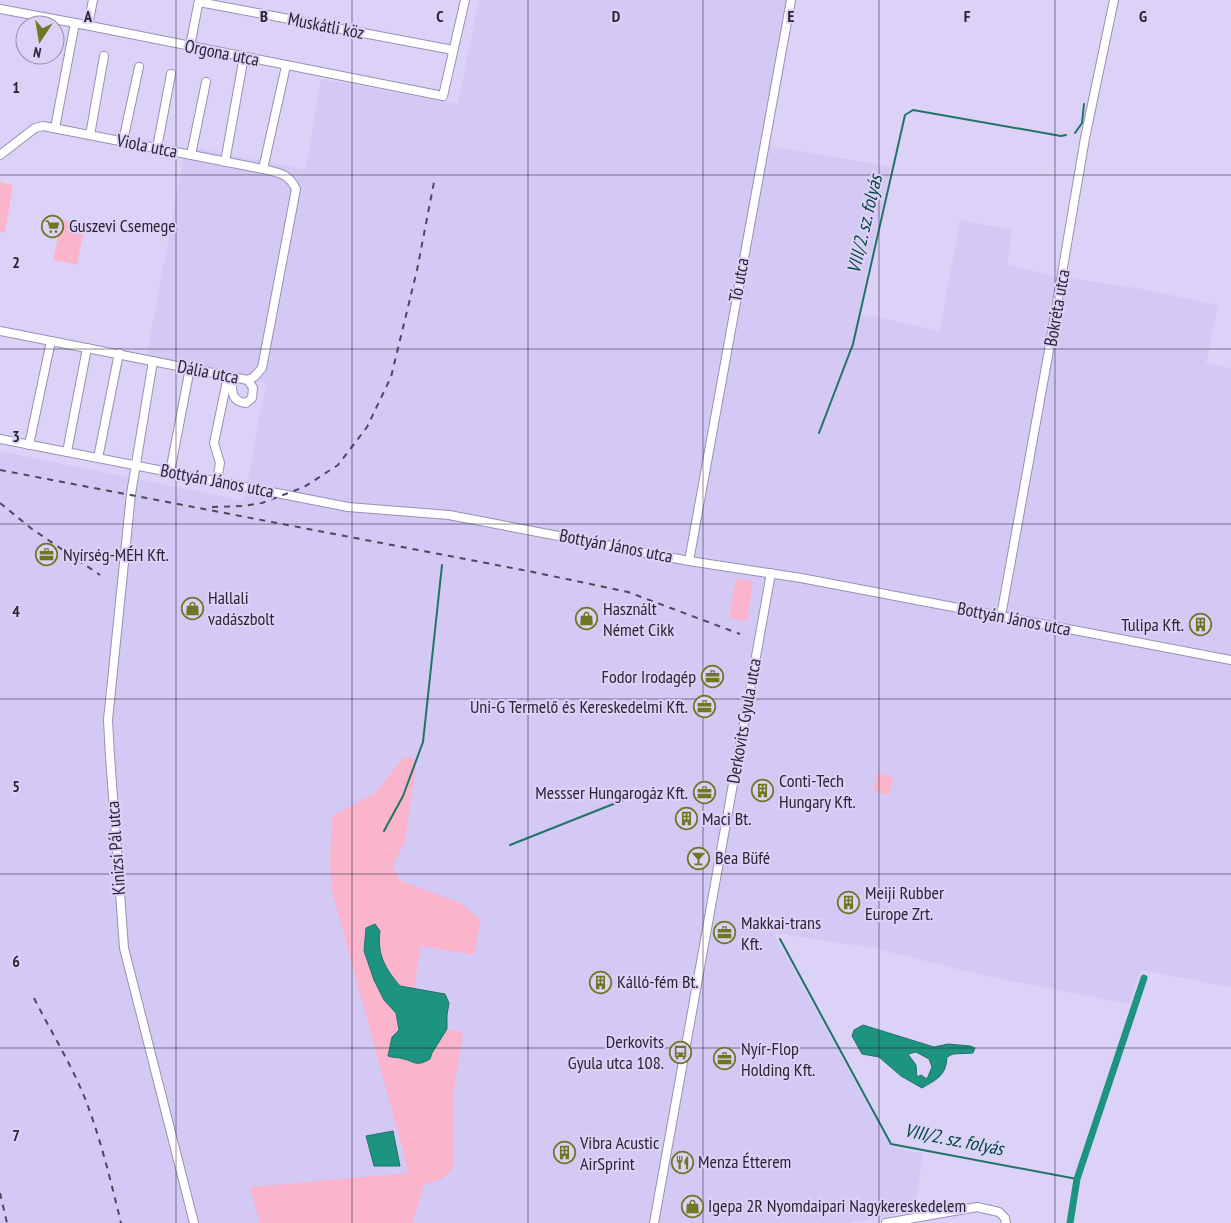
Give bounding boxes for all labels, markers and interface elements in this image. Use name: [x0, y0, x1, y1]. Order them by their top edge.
text: A: [83, 6, 93, 26]
text: B: [260, 6, 268, 26]
text: C: [436, 6, 444, 26]
text: D: [612, 6, 621, 26]
text: E: [788, 6, 795, 26]
text: F: [964, 6, 971, 26]
text: G: [1139, 6, 1147, 26]
street label: Muskátli köz: [286, 7, 366, 44]
north arrow: [15, 15, 65, 65]
street label: Orgona utca: [183, 34, 261, 71]
text: N: [32, 43, 43, 62]
text: 1: [12, 77, 20, 97]
street label: Viola utca: [114, 128, 179, 163]
water label: VIII/2. sz. folyás: [841, 171, 887, 276]
supermarket icon: Guszevi Csemege: [41, 214, 65, 238]
place label: Guszevi Csemege: [69, 214, 176, 237]
text: 2: [12, 252, 20, 272]
street label: Tó utca: [723, 256, 754, 304]
street label: Bokréta utca: [1038, 268, 1075, 348]
street label: Dália utca: [175, 354, 241, 389]
text: 3: [12, 426, 20, 446]
street label: Bottyán János utca: [158, 458, 276, 503]
street label: Bottyán János utca: [557, 523, 675, 568]
office icon: Nyírség-MÉH Kft.: [35, 543, 59, 567]
place label: Nyírség-MÉH Kft.: [63, 543, 169, 566]
place label: Hallali vadászbolt: [208, 586, 275, 630]
shop icon: Hallali vadászbolt: [180, 596, 204, 620]
street label: Bottyán János utca: [955, 596, 1073, 641]
place label: Használt Német Cikk: [603, 597, 674, 641]
text: 4: [12, 601, 20, 621]
shop icon: Használt Német Cikk: [575, 607, 599, 631]
place label: Tulipa Kft.: [1121, 613, 1184, 636]
building icon: Tulipa Kft.: [1188, 613, 1212, 637]
street label: Derkovits Gyula utca: [721, 656, 766, 785]
place label: Fodor Irodagép: [602, 665, 696, 688]
office icon: Fodor Irodagép: [700, 665, 724, 689]
place label: Uni-G Termelő és Kereskedelmi Kft.: [470, 695, 688, 718]
office icon: Uni-G Termelő és Kereskedelmi Kft.: [692, 695, 716, 719]
place label: Conti-Tech Hungary Kft.: [779, 769, 856, 813]
text: 5: [12, 776, 20, 796]
building icon: Conti-Tech Hungary Kft.: [751, 779, 775, 803]
place label: Messser Hungarogáz Kft.: [535, 781, 688, 804]
office icon: Messser Hungarogáz Kft.: [692, 781, 716, 805]
street label: Kinizsi Pál utca: [101, 800, 130, 896]
building icon: Maci Bt.: [674, 807, 698, 831]
place label: Maci Bt.: [702, 807, 751, 830]
bar icon: Bea Büfé: [687, 846, 711, 870]
place label: Bea Büfé: [715, 846, 770, 869]
place label: Meiji Rubber Europe Zrt.: [865, 881, 944, 925]
building icon: Meiji Rubber Europe Zrt.: [837, 891, 861, 915]
place label: Makkai-trans Kft.: [741, 911, 821, 955]
office icon: Makkai-trans Kft.: [713, 921, 737, 945]
text: 6: [12, 951, 20, 971]
building icon: Kálló-fém Bt.: [589, 970, 613, 994]
place label: Kálló-fém Bt.: [617, 970, 699, 993]
place label: Derkovits Gyula utca 108.: [568, 1030, 664, 1074]
place label: Nyír-Flop Holding Kft.: [741, 1037, 815, 1081]
bus stop icon: Derkovits Gyula utca 108.: [668, 1040, 692, 1064]
office icon: Nyír-Flop Holding Kft.: [713, 1047, 737, 1071]
water label: VIII/2. sz. folyás: [902, 1118, 1007, 1161]
text: 7: [12, 1125, 20, 1145]
place label: Vibra Acustic AirSprint: [579, 1131, 660, 1175]
building icon: Vibra Acustic AirSprint: [552, 1141, 576, 1165]
restaurant icon: Menza Étterem: [670, 1150, 694, 1174]
place label: Menza Étterem: [698, 1150, 791, 1173]
shop icon: Igepa 2R Nyomdaipari Nagykereskedelem: [680, 1194, 704, 1218]
place label: Igepa 2R Nyomdaipari Nagykereskedelem: [708, 1194, 966, 1217]

